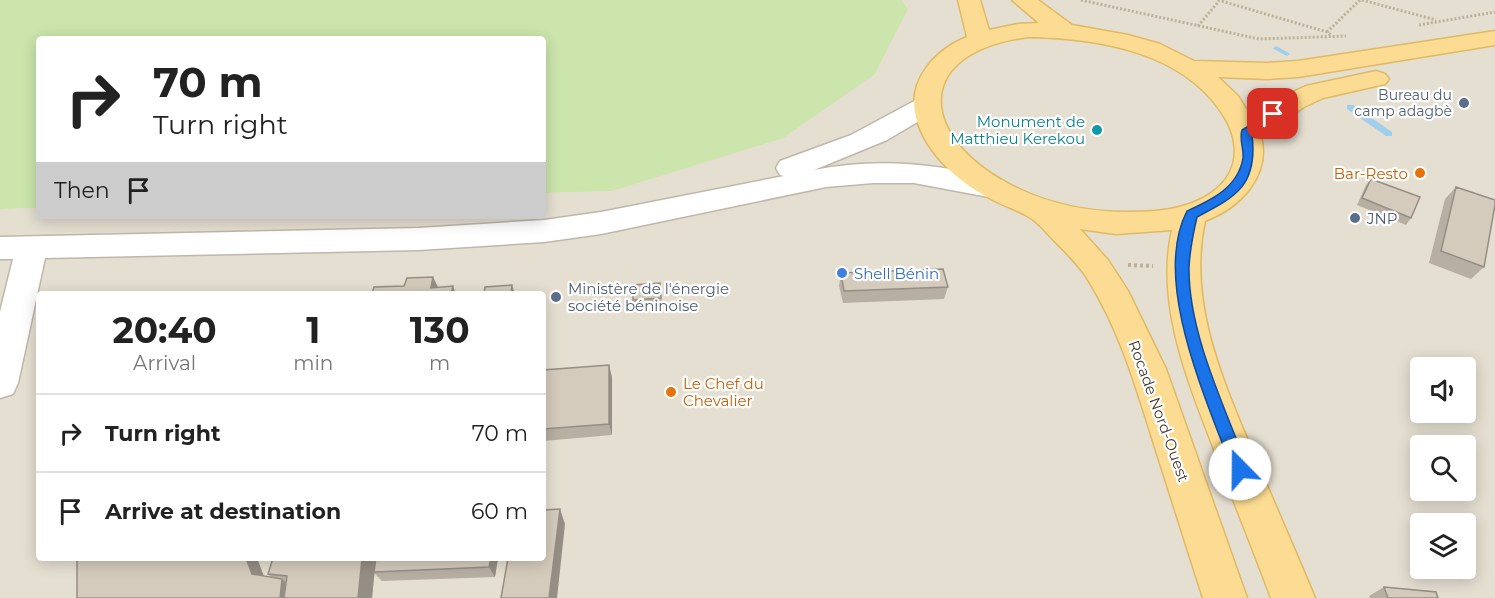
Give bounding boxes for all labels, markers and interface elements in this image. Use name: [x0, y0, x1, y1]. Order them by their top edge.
text: 70 m: [153, 56, 263, 108]
icon: right: [54, 60, 132, 138]
place label: Bureau du camp adagbè: [1354, 86, 1452, 120]
pin: [1247, 88, 1298, 139]
marker: Bureau du camp adagbè: [1457, 96, 1471, 110]
icon: arrive: [1256, 97, 1289, 130]
text: Turn right: [153, 108, 288, 141]
place label: Monument de Matthieu Kerekou: [950, 112, 1085, 148]
marker: Monument de Matthieu Kerekou: [1090, 123, 1104, 137]
place label: Bar-Resto: [1334, 164, 1408, 183]
marker: Bar-Resto: [1413, 166, 1427, 180]
icon: arrive: [122, 174, 155, 207]
text: Then: [54, 177, 110, 204]
place label: JNP: [1366, 209, 1397, 228]
marker: JNP: [1348, 211, 1362, 225]
place label: Shell Bénin: [854, 264, 939, 283]
marker: Shell Bénin: [835, 266, 849, 280]
place label: Ministère de l'énergie société béninoise: [568, 279, 729, 315]
marker: Ministère de l'énergie société béninoise: [549, 290, 563, 304]
text: 20:40: [112, 308, 217, 352]
text: 1: [306, 308, 320, 352]
text: 130: [410, 308, 470, 352]
street label: Rocade Nord-Ouest: [1125, 338, 1193, 484]
text: Arrival: [133, 351, 196, 375]
text: min: [293, 351, 333, 375]
text: m: [429, 351, 450, 375]
map controls: [1410, 357, 1476, 579]
button: sound: [1410, 357, 1476, 423]
place label: Le Chef du Chevalier: [683, 374, 764, 410]
marker: Le Chef du Chevalier: [664, 385, 678, 399]
icon: right: [54, 417, 87, 450]
text: Turn right: [105, 420, 220, 447]
text: 70 m: [472, 420, 528, 447]
button: search: [1410, 435, 1476, 501]
position arrow: [1208, 437, 1272, 501]
icon: arrive: [54, 495, 87, 528]
text: Arrive at destination: [105, 498, 341, 525]
text: 60 m: [471, 498, 528, 525]
button: layers: [1410, 513, 1476, 579]

